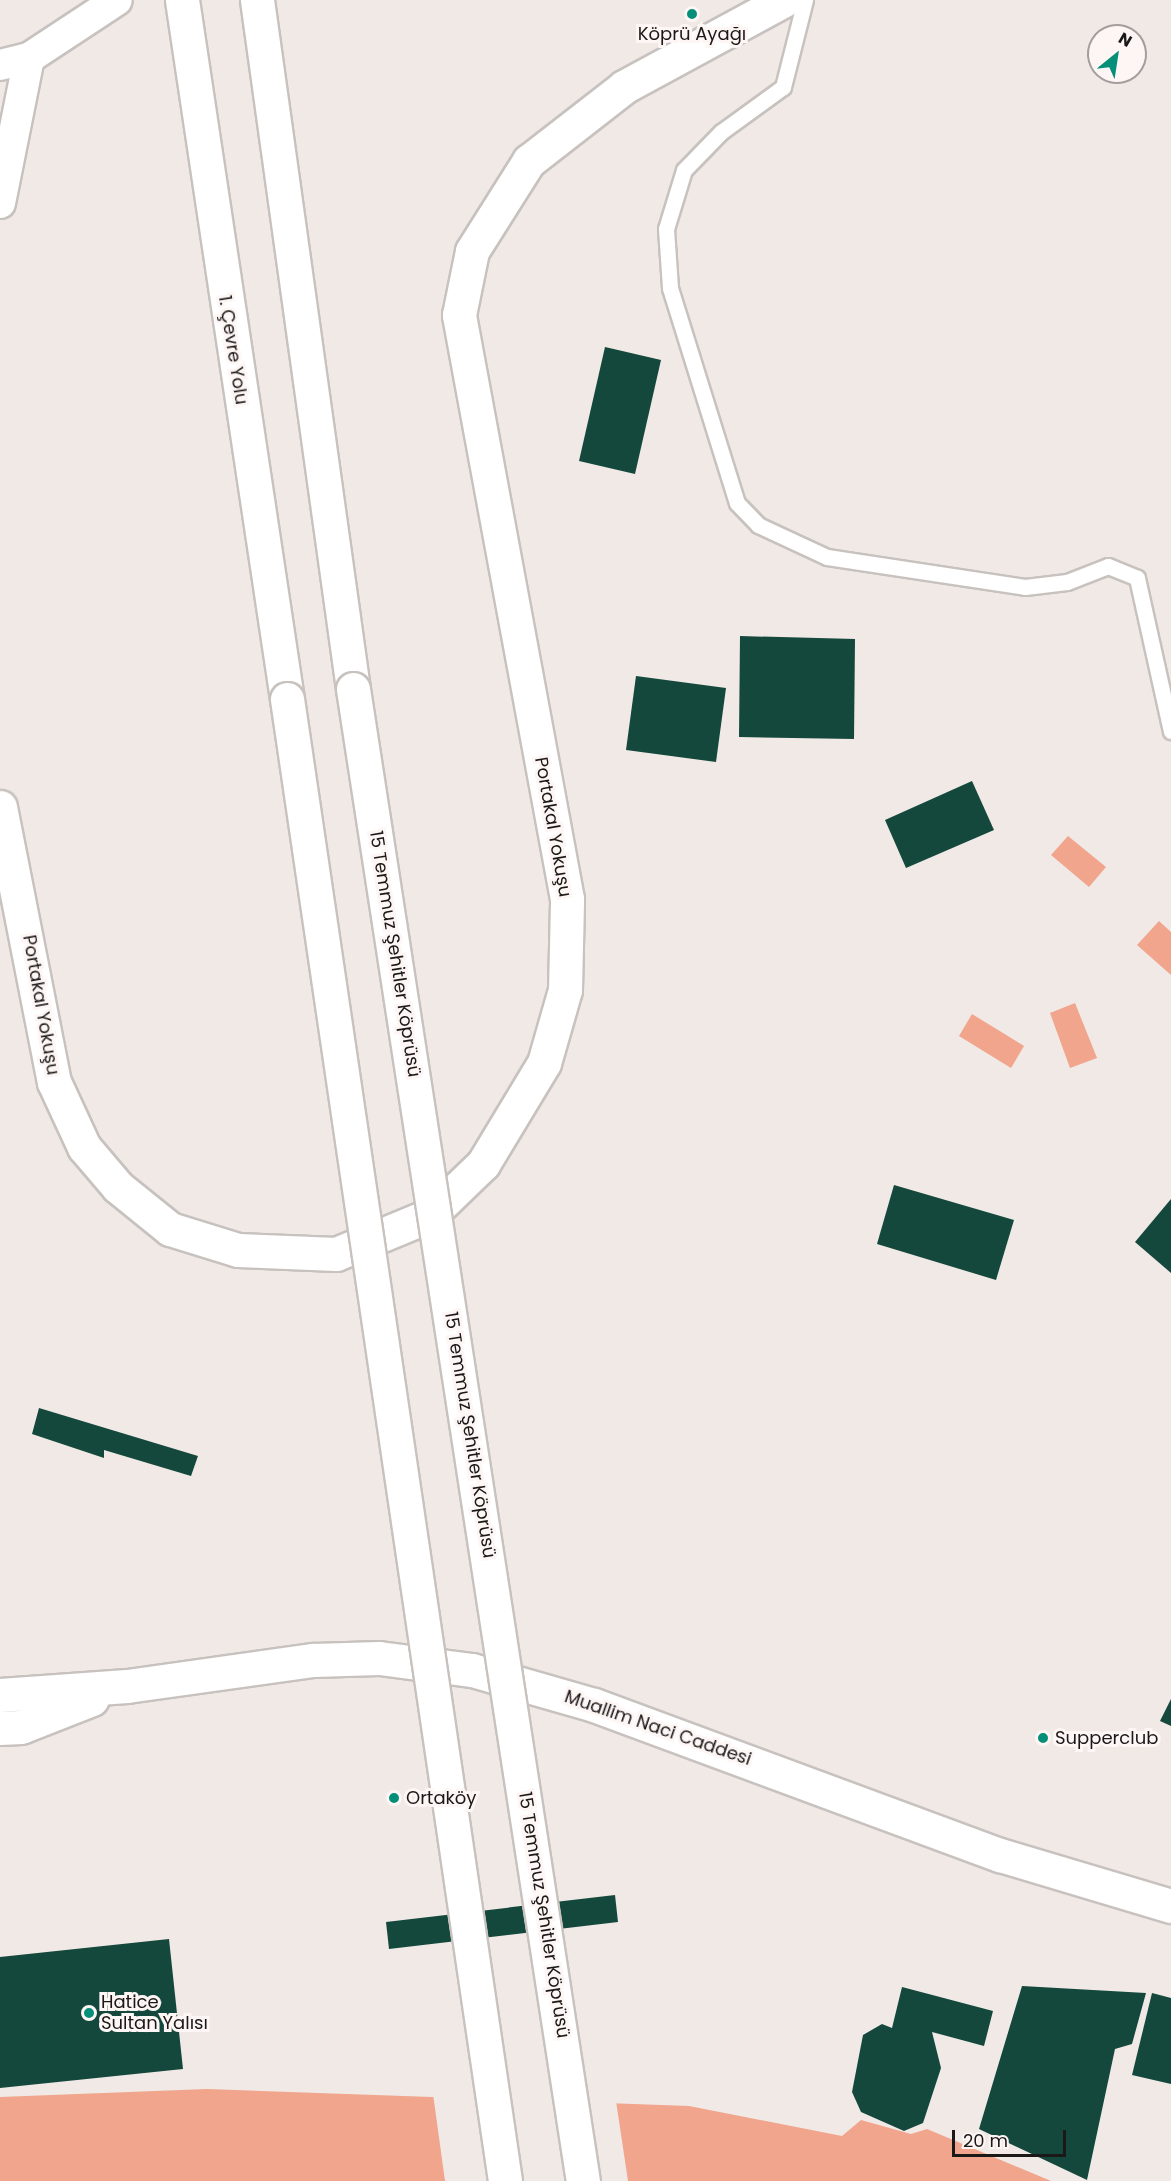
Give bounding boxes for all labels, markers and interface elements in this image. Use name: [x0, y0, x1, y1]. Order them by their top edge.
marker: Köprü Ayağı: [685, 7, 699, 21]
place label: Köprü Ayağı: [638, 23, 746, 45]
north arrow: [1087, 24, 1147, 84]
text: N: [1114, 27, 1136, 53]
street label: 1. Çevre Yolu: [214, 294, 252, 406]
street label: Portakal Yokuşu: [530, 755, 576, 899]
street label: 15 Temmuz Şehitler Köprüsü: [365, 829, 425, 1079]
street label: Portakal Yokuşu: [18, 933, 64, 1077]
street label: 15 Temmuz Şehitler Köprüsü: [440, 1310, 500, 1560]
street label: Muallim Naci Caddesi: [562, 1686, 754, 1770]
place label: Supperclub: [1055, 1727, 1158, 1749]
marker: Supperclub: [1036, 1731, 1050, 1745]
place label: Ortaköy: [406, 1787, 477, 1809]
street label: 15 Temmuz Şehitler Köprüsü: [514, 1790, 574, 2040]
marker: Ortaköy: [387, 1791, 401, 1805]
place label: Hatice Sultan Yalısı: [101, 1992, 208, 2034]
marker: Hatice Sultan Yalısı: [82, 2006, 96, 2020]
scale bar: [955, 2118, 1069, 2156]
text: 20 m: [963, 2128, 1008, 2153]

